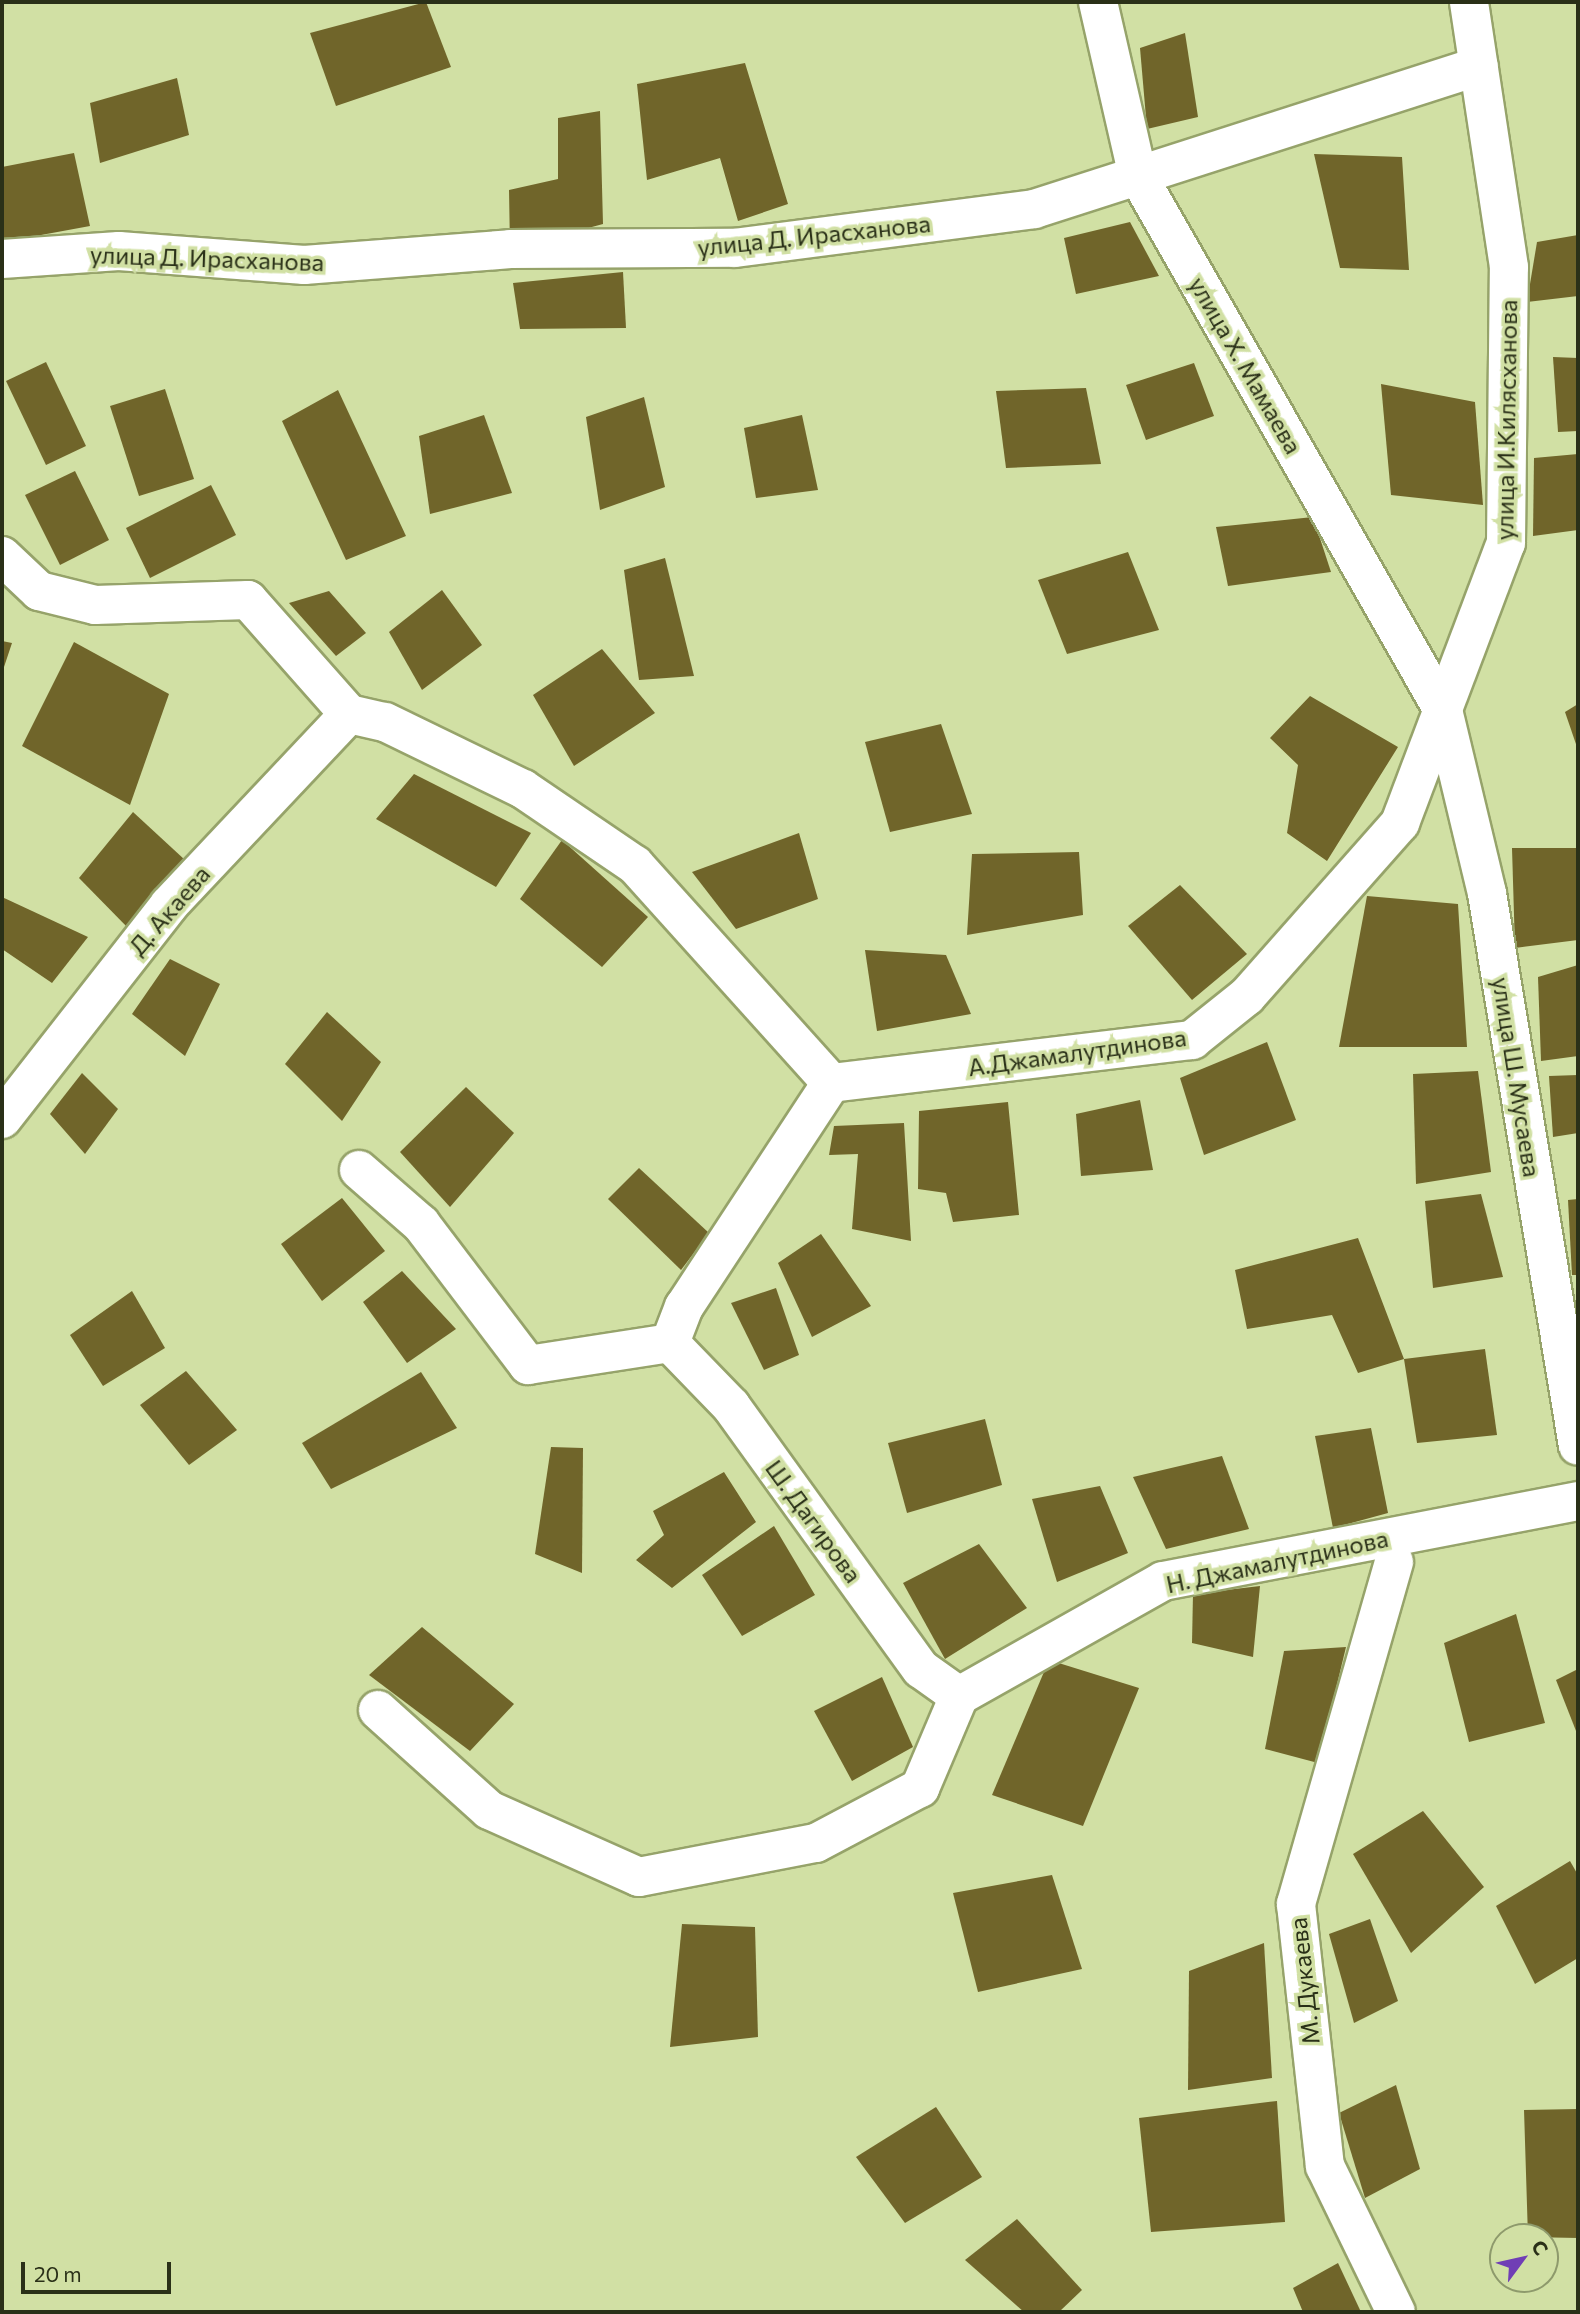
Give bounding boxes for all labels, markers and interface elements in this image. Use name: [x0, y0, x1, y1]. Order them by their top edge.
street label: улица Д. Ирасханова: [696, 208, 932, 262]
street label: улица Д. Ирасханова: [89, 240, 325, 276]
street label: улица Х. Мамаева: [1184, 271, 1308, 459]
street label: улица И.Килясханова: [1490, 299, 1522, 541]
street label: Д. Акаева: [122, 860, 216, 960]
street label: улица Ш. Мусаева: [1487, 975, 1547, 1179]
street label: А.Джамалутдинова: [966, 1022, 1188, 1082]
street label: Ш. Дагирова: [760, 1454, 868, 1588]
street label: Н. Джамалутдинова: [1163, 1523, 1391, 1599]
street label: М. Дукаева: [1283, 1916, 1325, 2046]
north arrow: [1489, 2223, 1559, 2293]
text: С: [1527, 2236, 1554, 2259]
scale bar: [24, 2248, 175, 2292]
text: 20 m: [34, 2261, 82, 2286]

